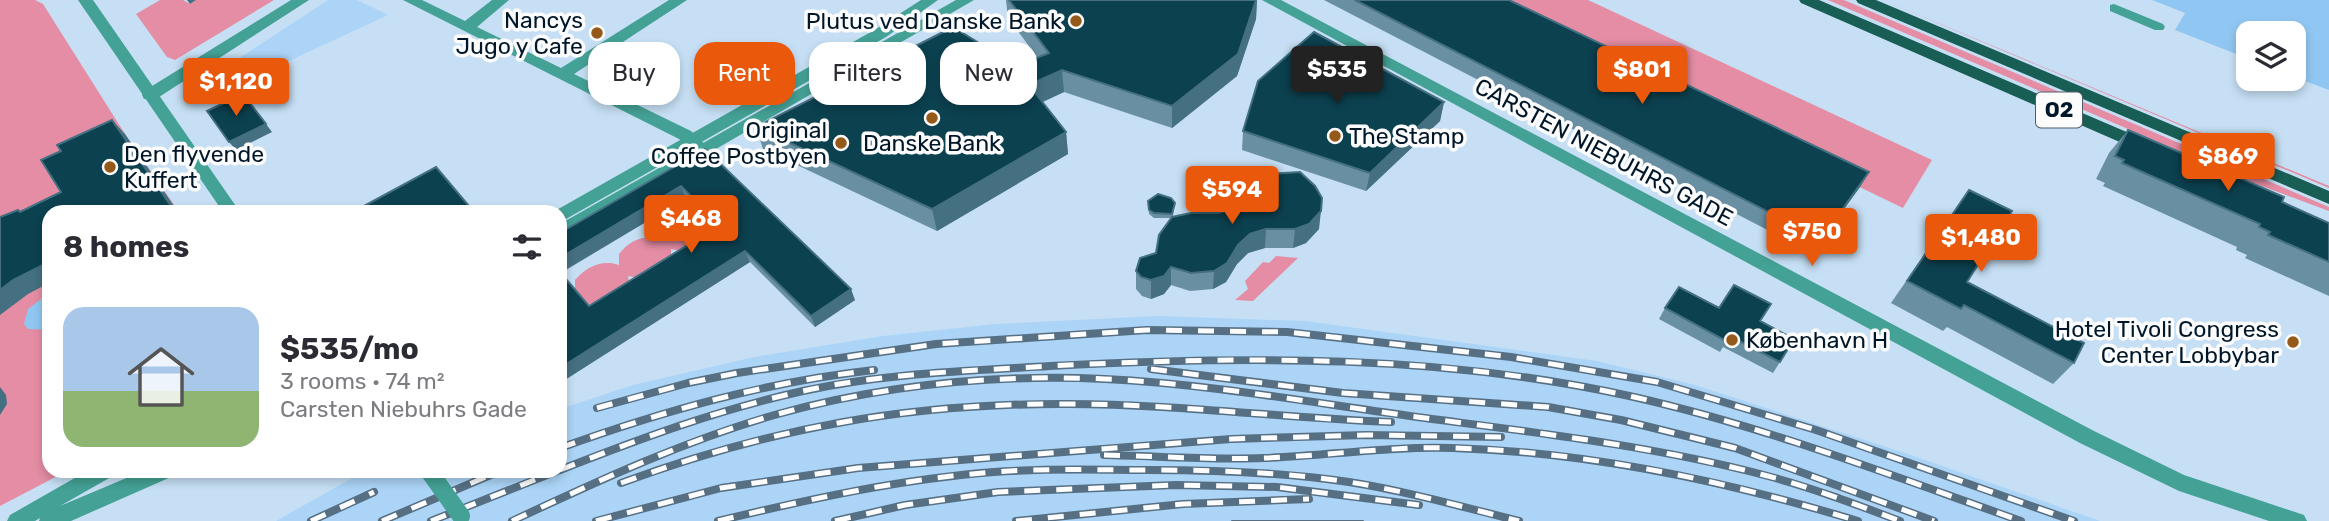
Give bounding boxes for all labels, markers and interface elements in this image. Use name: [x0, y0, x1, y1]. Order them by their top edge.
place label: Nancys Jugo y Cafe: [456, 6, 583, 60]
place label: Plutus ved Danske Bank: [806, 7, 1062, 35]
marker: Plutus ved Danske Bank: [1068, 13, 1084, 29]
map controls: [2236, 21, 2306, 91]
button: layers: [2236, 21, 2306, 91]
marker: Nancys Jugo y Cafe: [589, 25, 605, 41]
chip: Buy: [588, 42, 680, 105]
chip: Rent: [694, 42, 795, 105]
chip: Filters: [809, 42, 926, 105]
chip: New: [940, 42, 1037, 105]
pin: $535: [1296, 46, 1378, 106]
pin: $801: [1601, 46, 1683, 106]
text: $535: [1307, 55, 1367, 83]
text: $801: [1613, 55, 1671, 83]
pin: $1,120: [179, 58, 293, 118]
text: $1,120: [199, 67, 273, 95]
street label: CARSTEN NIEBUHRS GADE: [1470, 72, 1738, 232]
road number: O2: [2036, 92, 2082, 128]
marker: Danske Bank: [924, 110, 940, 126]
place label: Original Coffee Postbyen: [651, 116, 827, 170]
place label: The Stamp: [1349, 122, 1465, 150]
marker: The Stamp: [1327, 128, 1343, 144]
place label: Danske Bank: [863, 129, 1001, 157]
pin: $869: [2187, 134, 2269, 193]
marker: Original Coffee Postbyen: [833, 135, 849, 151]
place label: Den flyvende Kuffert: [124, 140, 264, 194]
text: $869: [2198, 142, 2258, 170]
marker: Den flyvende Kuffert: [102, 159, 118, 175]
pin: $594: [1191, 166, 1273, 226]
text: $594: [1202, 175, 1262, 203]
pin: $468: [650, 196, 732, 255]
text: $468: [660, 204, 722, 232]
pin: $750: [1771, 208, 1853, 268]
pin: $1,480: [1924, 215, 2038, 274]
text: $750: [1782, 217, 1842, 245]
text: $1,480: [1941, 223, 2021, 251]
icon: filters: [508, 228, 546, 266]
text: 8 homes: [63, 229, 189, 265]
place label: Hotel Tivoli Congress Center Lobbybar: [2055, 315, 2279, 369]
place label: København H: [1746, 326, 1888, 354]
text: $535/mo: [280, 331, 419, 367]
marker: København H: [1724, 332, 1740, 348]
marker: Hotel Tivoli Congress Center Lobbybar: [2285, 334, 2301, 350]
icon: home: [119, 335, 203, 419]
text: 3 rooms · 74 m²: [280, 367, 445, 395]
text: Carsten Niebuhrs Gade: [280, 395, 527, 423]

